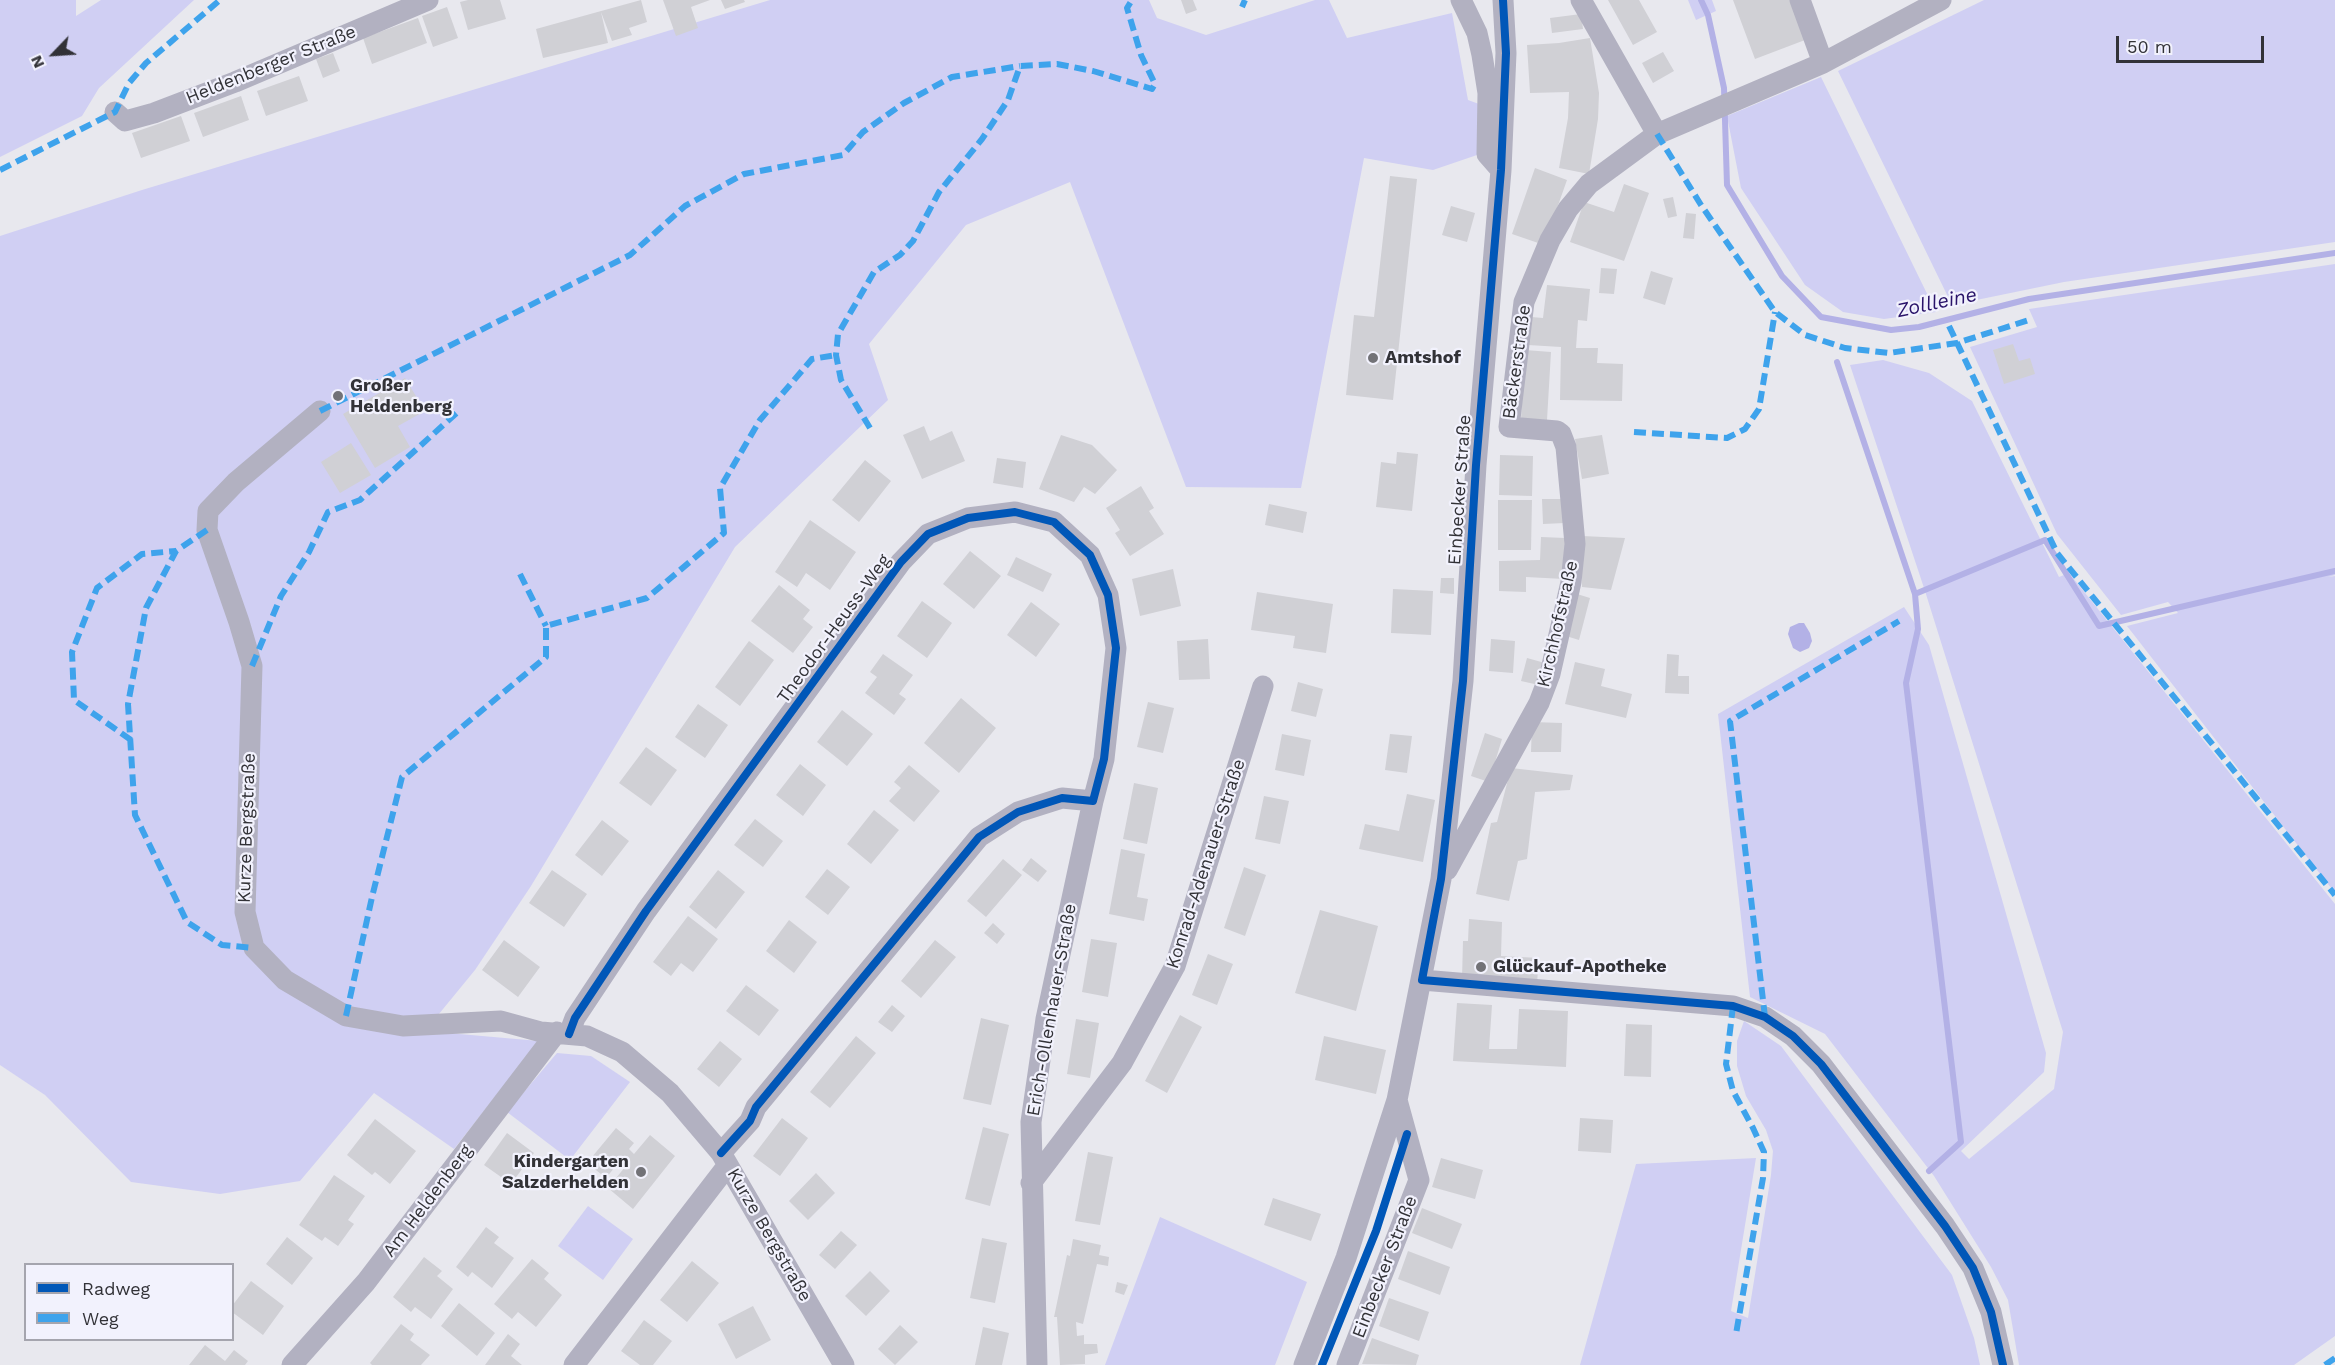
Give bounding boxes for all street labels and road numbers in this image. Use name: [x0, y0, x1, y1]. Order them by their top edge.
street label: Heldenberger Straße: [183, 21, 359, 109]
street label: Bäckerstraße: [1498, 304, 1536, 420]
street label: Einbecker Straße: [1444, 414, 1476, 566]
street label: Theodor-Heuss-Weg: [773, 550, 895, 708]
street label: Kirchhofstraße: [1533, 558, 1583, 690]
street label: Kurze Bergstraße: [234, 753, 260, 903]
street label: Konrad-Adenauer-Straße: [1162, 756, 1250, 972]
street label: Erich-Ollenhauer-Straße: [1023, 902, 1081, 1118]
street label: Am Heldenberg: [379, 1141, 477, 1261]
street label: Kurze Bergstraße: [722, 1165, 816, 1305]
street label: Einbecker Straße: [1348, 1193, 1422, 1341]

